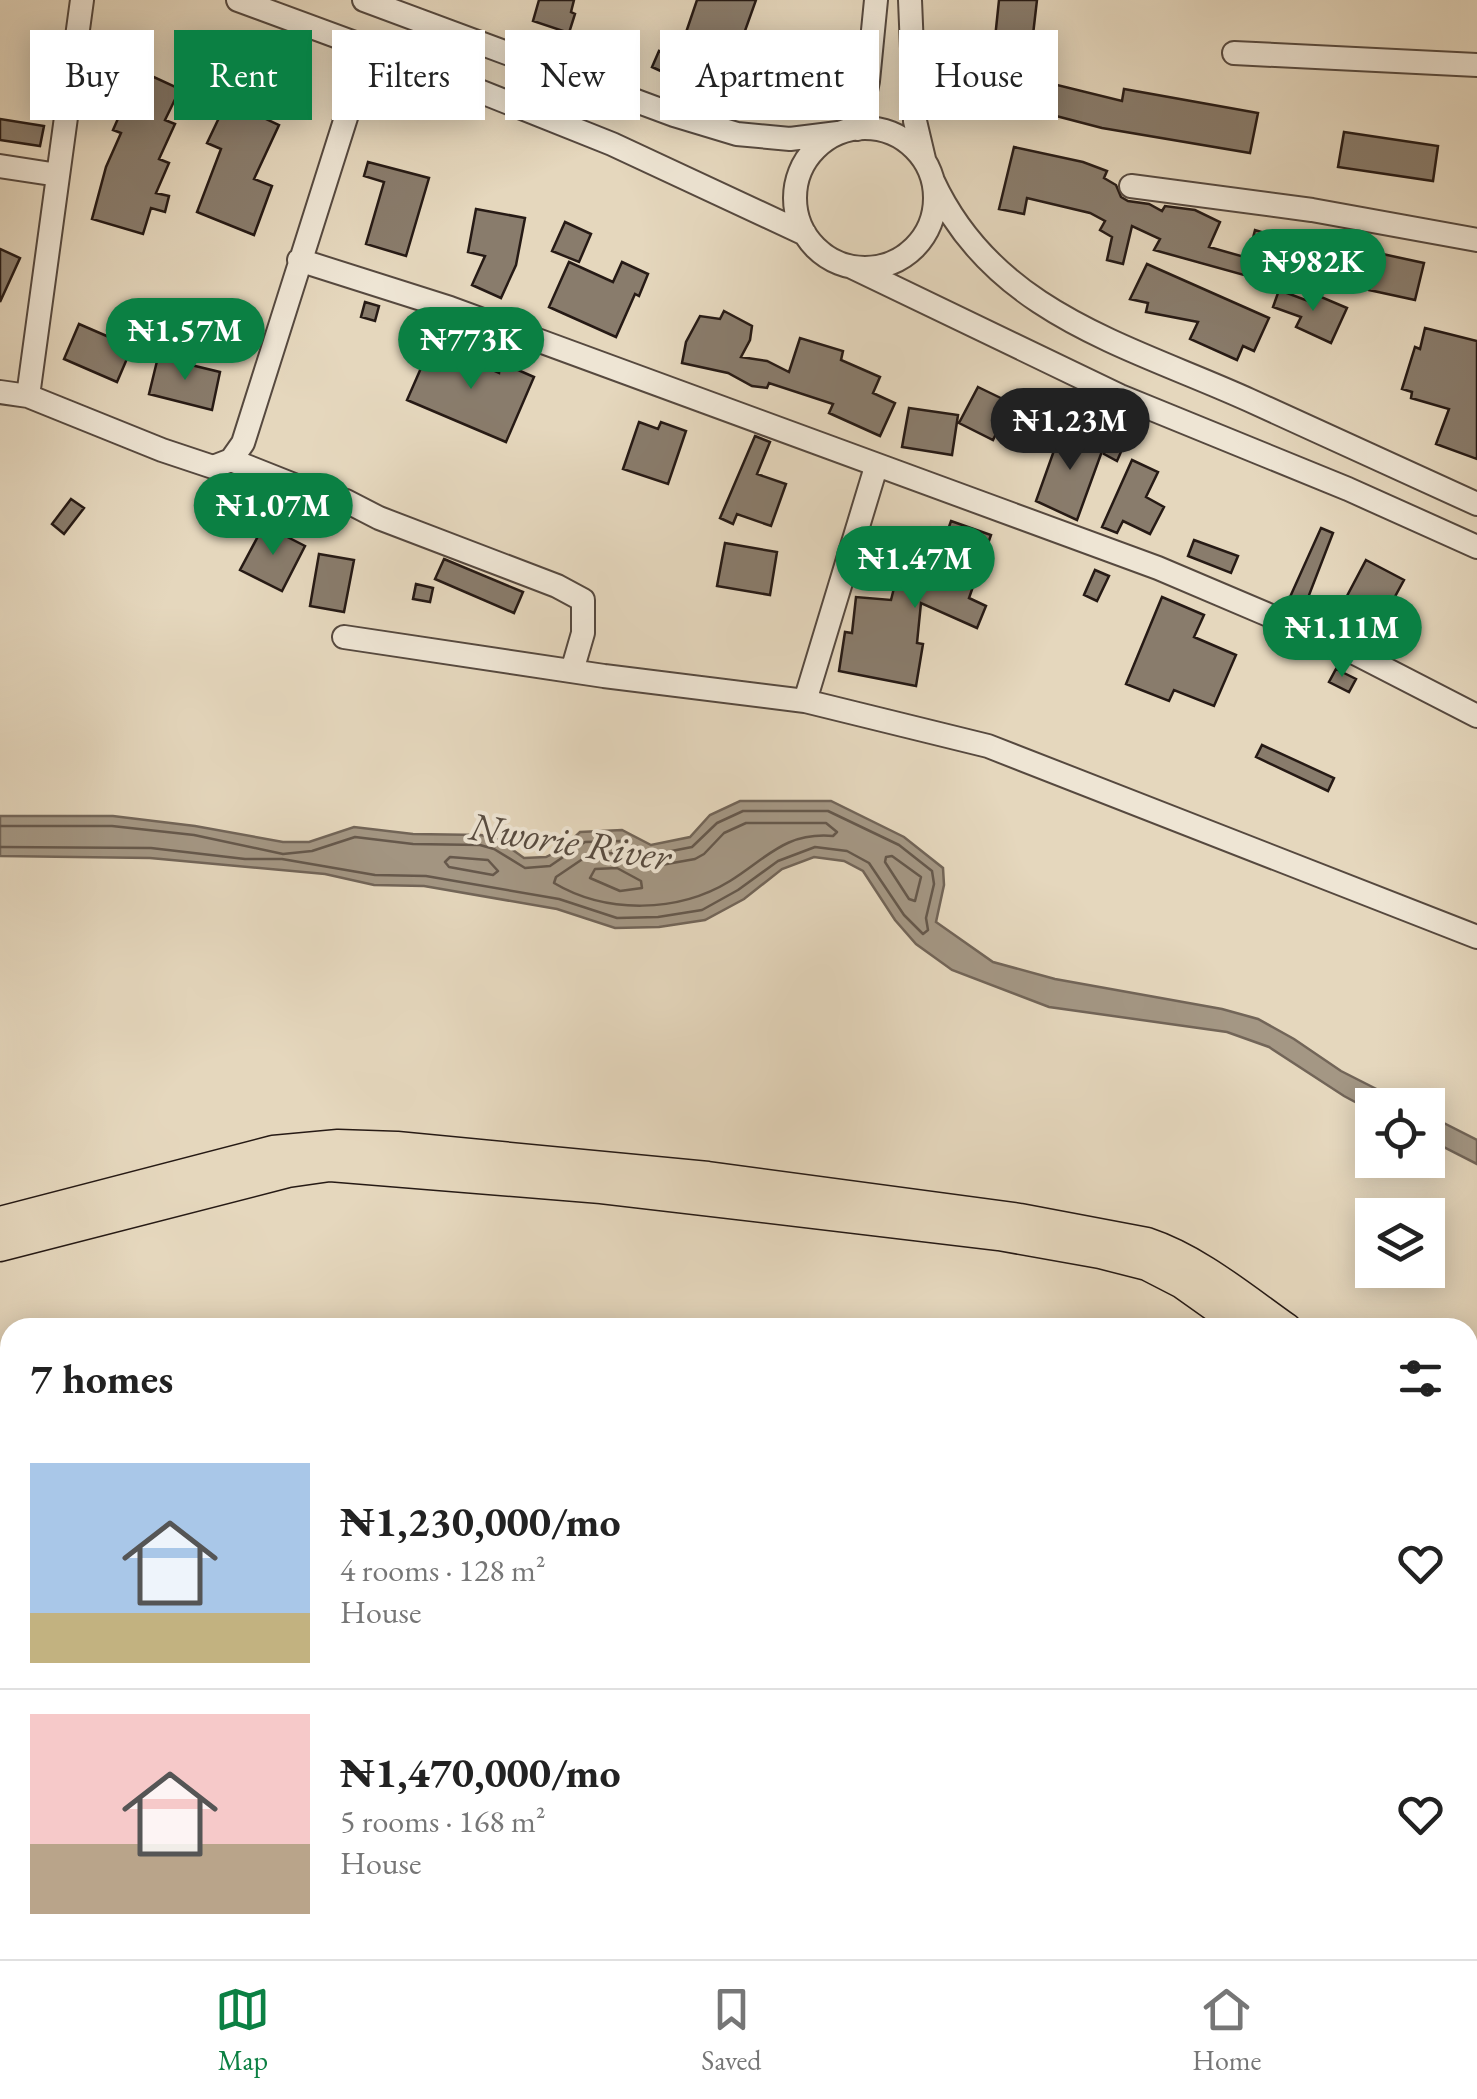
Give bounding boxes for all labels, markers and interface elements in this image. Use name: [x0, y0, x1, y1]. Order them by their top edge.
chip: Buy: [30, 30, 154, 120]
chip: Rent: [174, 30, 312, 120]
chip: Filters: [332, 30, 485, 120]
chip: New: [505, 30, 640, 120]
chip: Apartment: [660, 30, 879, 120]
chip: House: [899, 30, 1058, 120]
pin: ₦982K: [1243, 229, 1383, 314]
text: ₦982K: [1262, 240, 1364, 282]
pin: ₦1.57M: [104, 298, 266, 383]
pin: ₦773K: [401, 307, 541, 392]
text: ₦1.57M: [128, 309, 242, 351]
text: ₦773K: [420, 318, 522, 360]
pin: ₦1.23M: [989, 388, 1151, 473]
text: ₦1.23M: [1013, 399, 1127, 441]
pin: ₦1.07M: [192, 473, 354, 558]
text: ₦1.07M: [216, 484, 330, 526]
pin: ₦1.47M: [834, 526, 996, 611]
text: ₦1.47M: [858, 537, 972, 579]
pin: ₦1.11M: [1261, 595, 1423, 680]
text: ₦1.11M: [1285, 606, 1399, 648]
water label: Nworie River: [465, 799, 676, 883]
map controls: [1355, 1088, 1445, 1288]
button: locate: [1355, 1088, 1445, 1178]
button: layers: [1355, 1198, 1445, 1288]
text: 7 homes: [30, 1351, 173, 1406]
icon: filters: [1393, 1351, 1448, 1406]
text: ₦1,230,000/mo: [340, 1494, 621, 1549]
icon: home: [110, 1503, 230, 1623]
icon: heart: [1393, 1536, 1448, 1591]
text: 4 rooms · 128 m²: [340, 1549, 546, 1591]
text: House: [340, 1591, 421, 1633]
text: ₦1,470,000/mo: [340, 1745, 621, 1800]
icon: home: [110, 1754, 230, 1874]
icon: heart: [1393, 1787, 1448, 1842]
text: 5 rooms · 168 m²: [340, 1800, 546, 1842]
text: House: [340, 1842, 421, 1884]
tab: Map: [215, 1982, 270, 2078]
tab: Saved: [701, 1982, 761, 2078]
tab: Home: [1192, 1982, 1262, 2078]

